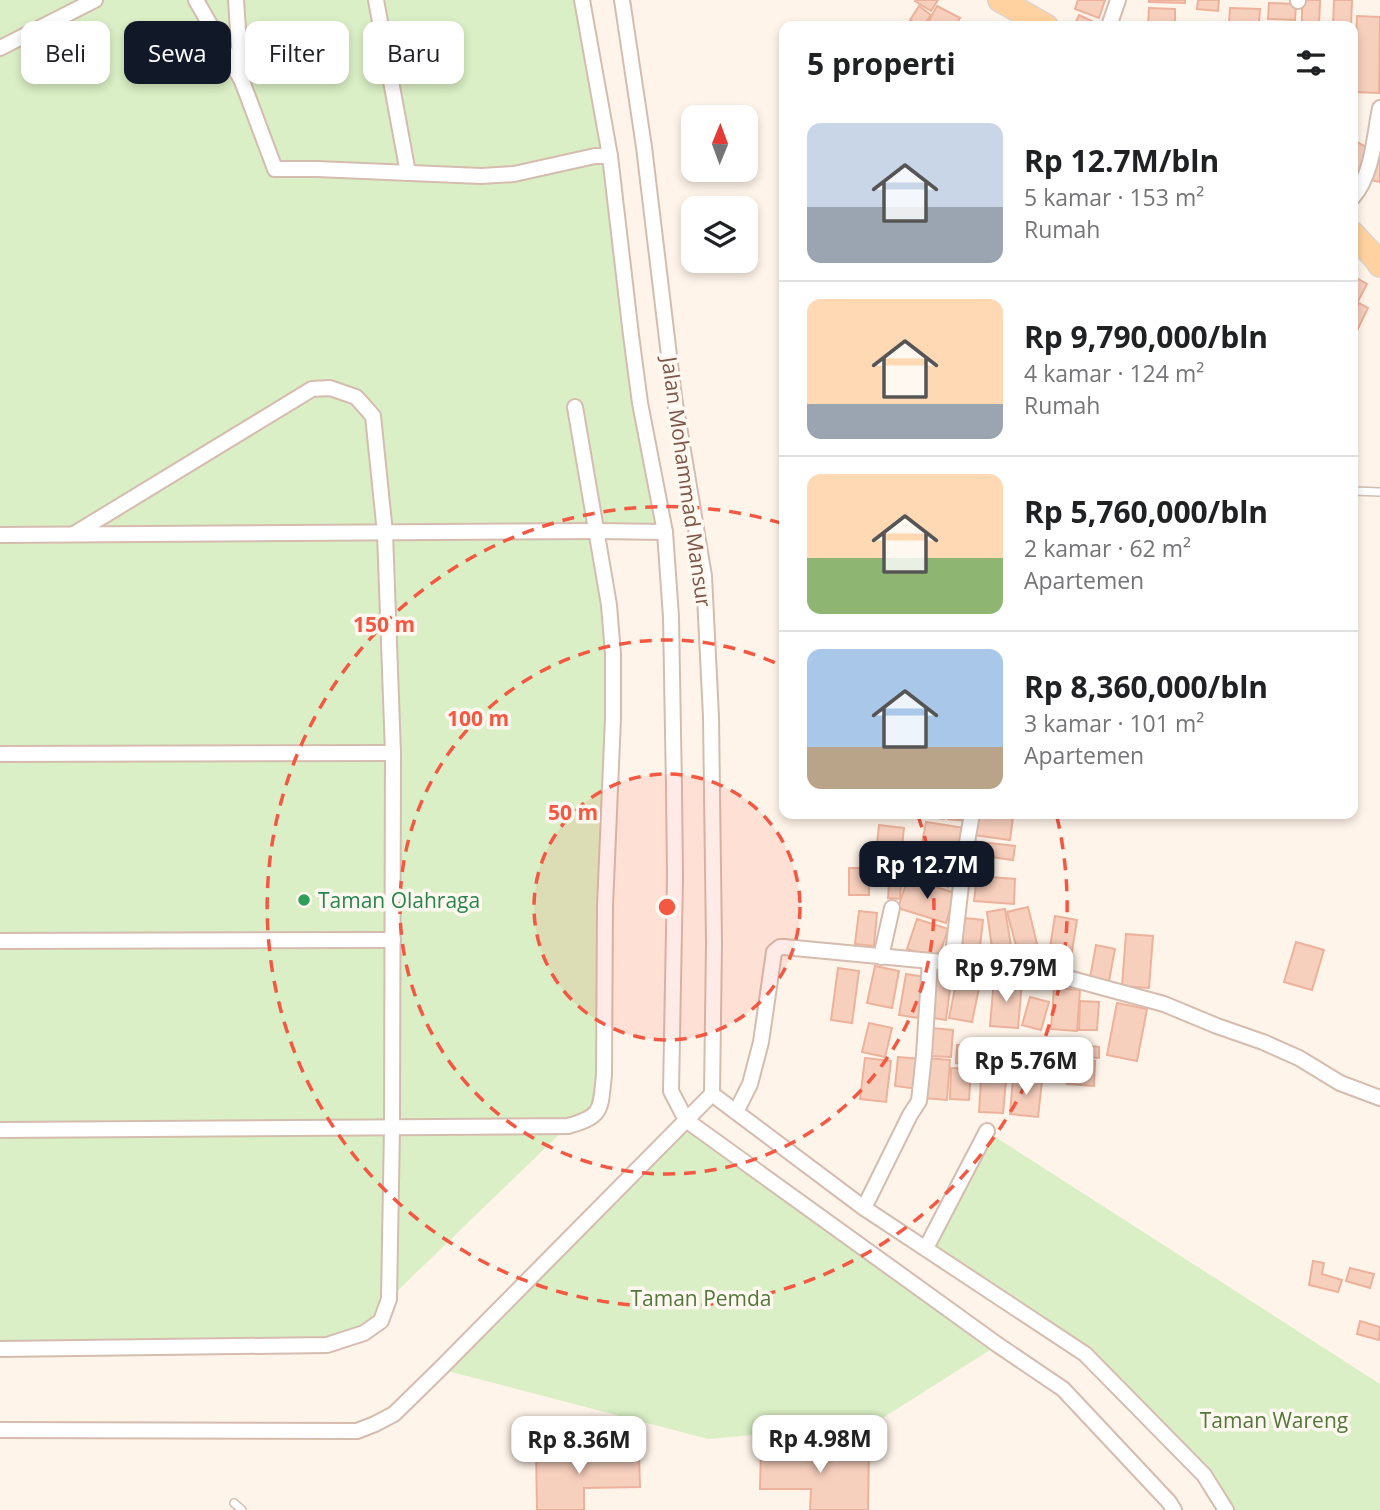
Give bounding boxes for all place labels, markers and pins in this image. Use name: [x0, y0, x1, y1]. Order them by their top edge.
pin: Rp 12.7M: [855, 842, 999, 901]
place label: Taman Olahraga: [318, 886, 480, 914]
marker: Taman Olahraga: [296, 892, 312, 908]
centre of rings: [655, 895, 679, 919]
pin: Rp 9.79M: [934, 944, 1078, 1004]
pin: Rp 5.76M: [954, 1038, 1098, 1097]
pin: Rp 8.36M: [507, 1416, 651, 1476]
pin: Rp 4.98M: [748, 1416, 892, 1475]

